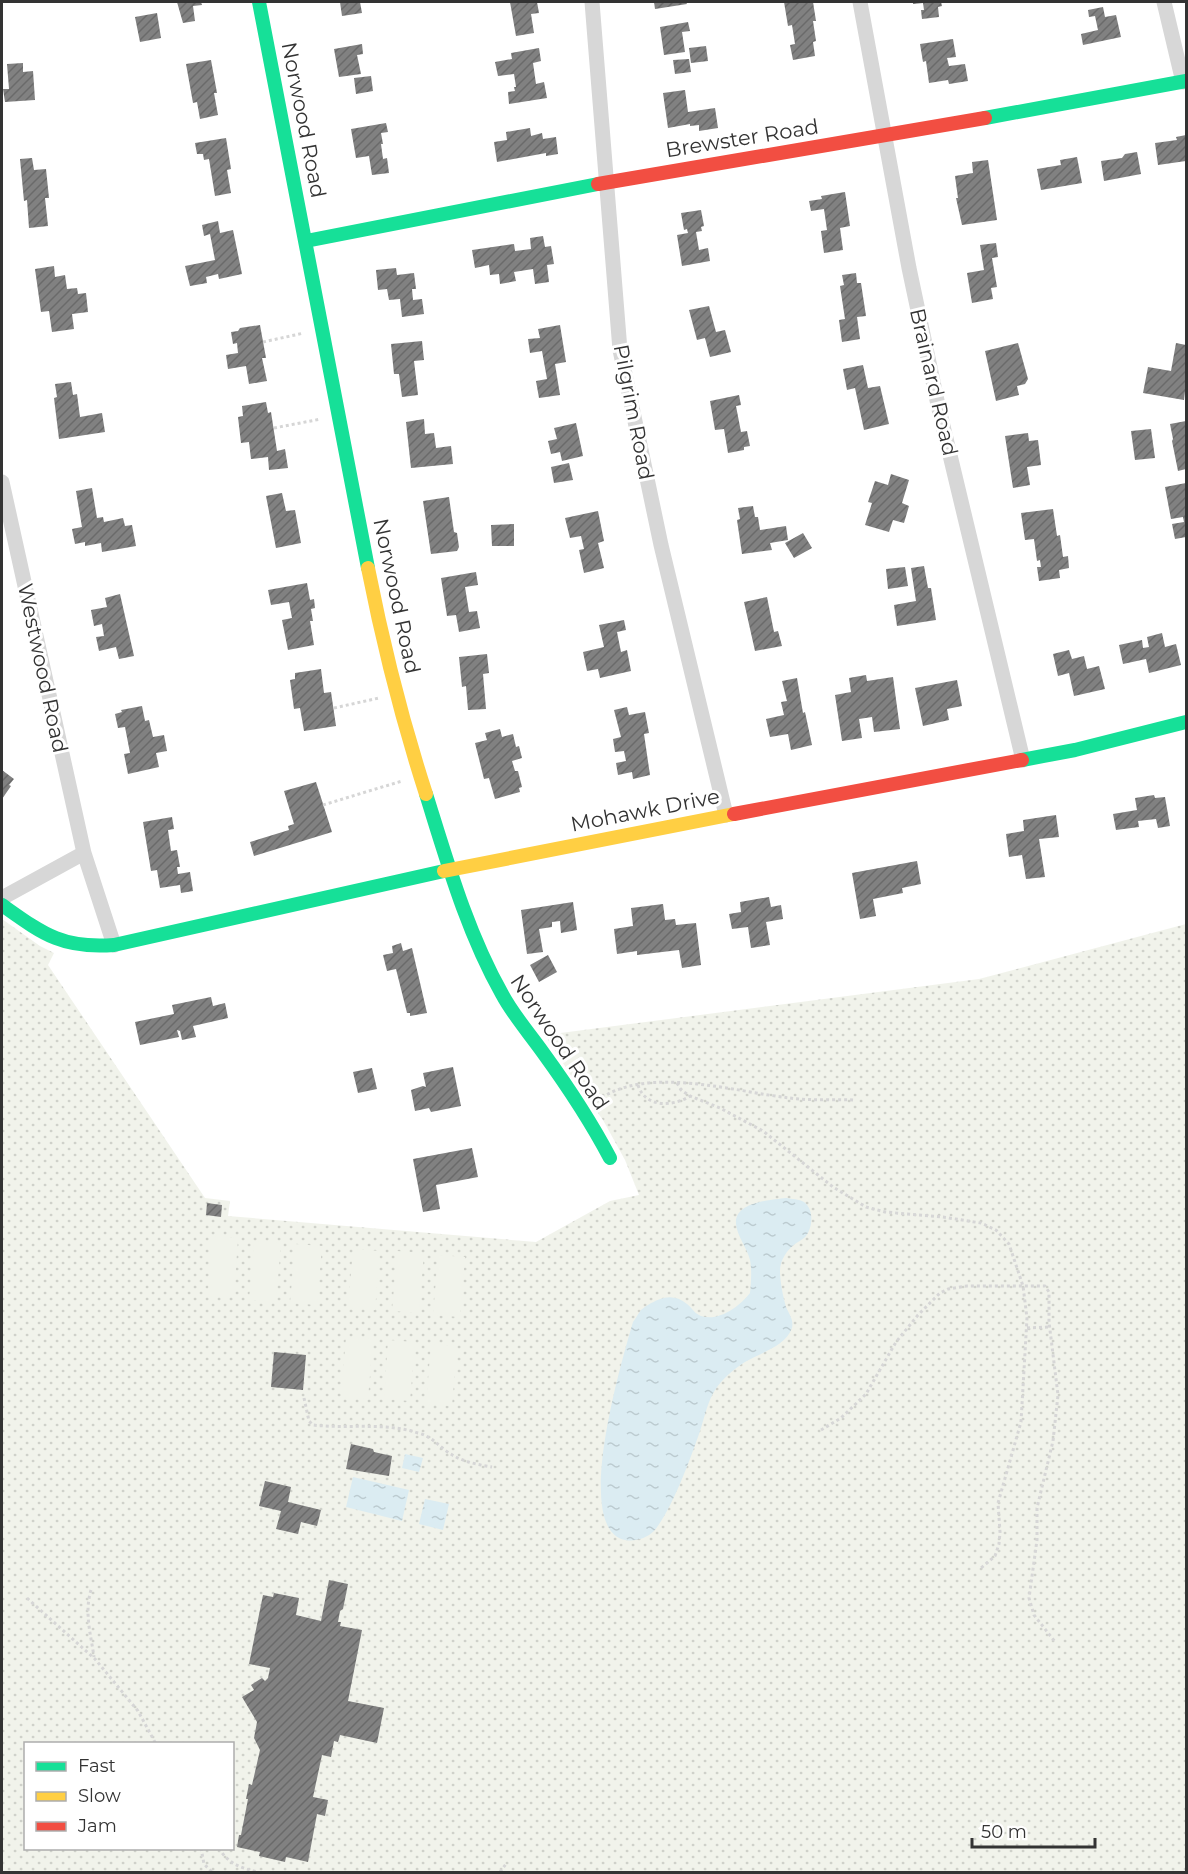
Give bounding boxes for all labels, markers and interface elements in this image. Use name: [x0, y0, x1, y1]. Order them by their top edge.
street label: Norwood Road: [277, 40, 331, 200]
street label: Brewster Road: [664, 114, 820, 162]
street label: Brainard Road: [905, 306, 963, 458]
street label: Pilgrim Road: [609, 342, 659, 482]
street label: Norwood Road: [368, 516, 426, 676]
street label: Westwood Road: [13, 581, 73, 755]
street label: Mohawk Drive: [568, 783, 722, 837]
street label: Norwood Road: [505, 969, 615, 1115]
legend: [24, 1742, 234, 1850]
text: Fast: [78, 1755, 116, 1777]
text: Slow: [78, 1785, 121, 1807]
scale bar: [972, 1811, 1095, 1849]
text: Jam: [77, 1815, 117, 1837]
text: 50 m: [981, 1821, 1027, 1843]

